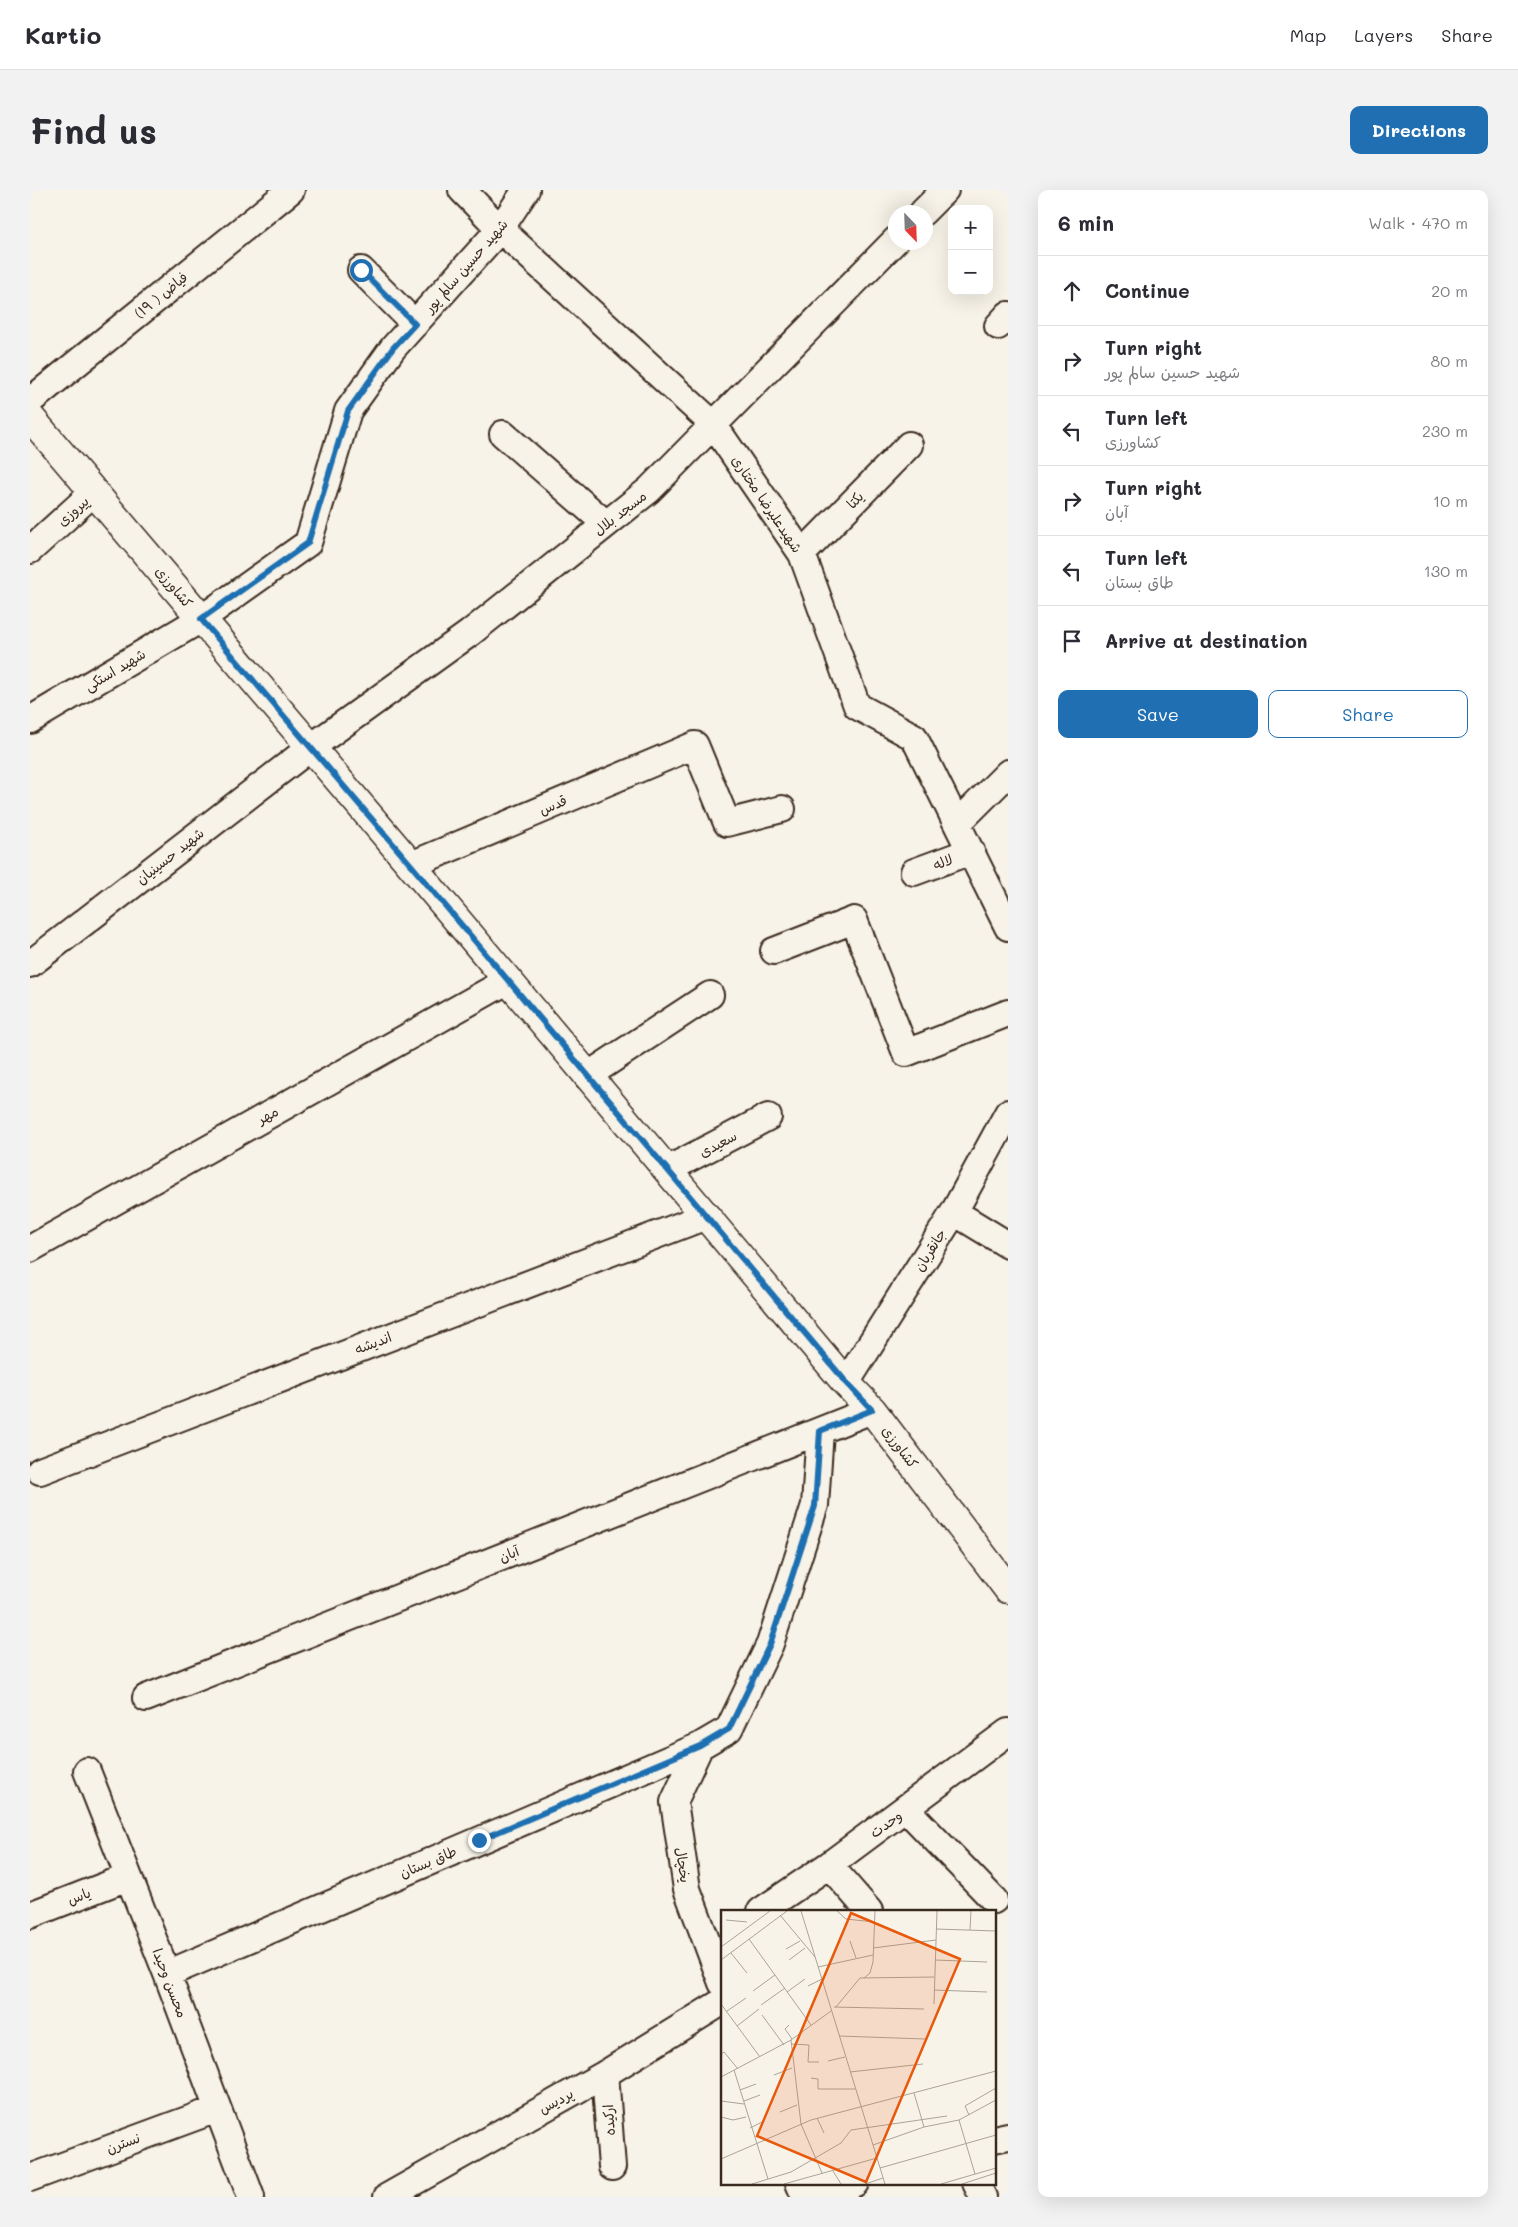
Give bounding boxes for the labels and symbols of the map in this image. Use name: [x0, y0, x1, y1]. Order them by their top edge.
north arrow: [888, 205, 933, 250]
street label: شهید حسین سالم پور: [419, 215, 513, 319]
route start: [350, 259, 373, 282]
street label: فیاض ( ۱۹): [130, 267, 191, 322]
street label: شهیدعلیرضا مختاری: [728, 451, 807, 556]
street label: مسجد بلال: [589, 486, 650, 539]
street label: یکتا: [842, 487, 867, 512]
street label: پیروزی: [53, 491, 93, 531]
street label: کشاورزی: [151, 562, 197, 612]
street label: شهید استکی: [81, 644, 149, 695]
street label: قدس: [536, 790, 570, 819]
street label: شهید حسینیان: [132, 823, 208, 888]
street label: لاله: [930, 849, 955, 874]
street label: مهر: [253, 1101, 282, 1129]
street label: سعیدی: [696, 1126, 740, 1161]
street label: جانقربان: [909, 1225, 950, 1275]
street label: اندیشه: [351, 1327, 394, 1358]
street label: کشاورزی: [878, 1421, 923, 1472]
street label: آبان: [496, 1541, 522, 1566]
street label: وحدت: [866, 1805, 906, 1842]
route end: [468, 1829, 491, 1852]
street label: طاق بستان: [396, 1841, 459, 1882]
street label: یخچال: [671, 1846, 695, 1884]
street label: یاس: [64, 1882, 93, 1909]
inset map: [721, 1910, 996, 2184]
street label: محسن وحیدا: [149, 1945, 192, 2020]
street label: پردیس: [535, 2083, 577, 2119]
street label: ارکیده: [598, 2104, 619, 2136]
street label: نسترن: [103, 2128, 142, 2157]

